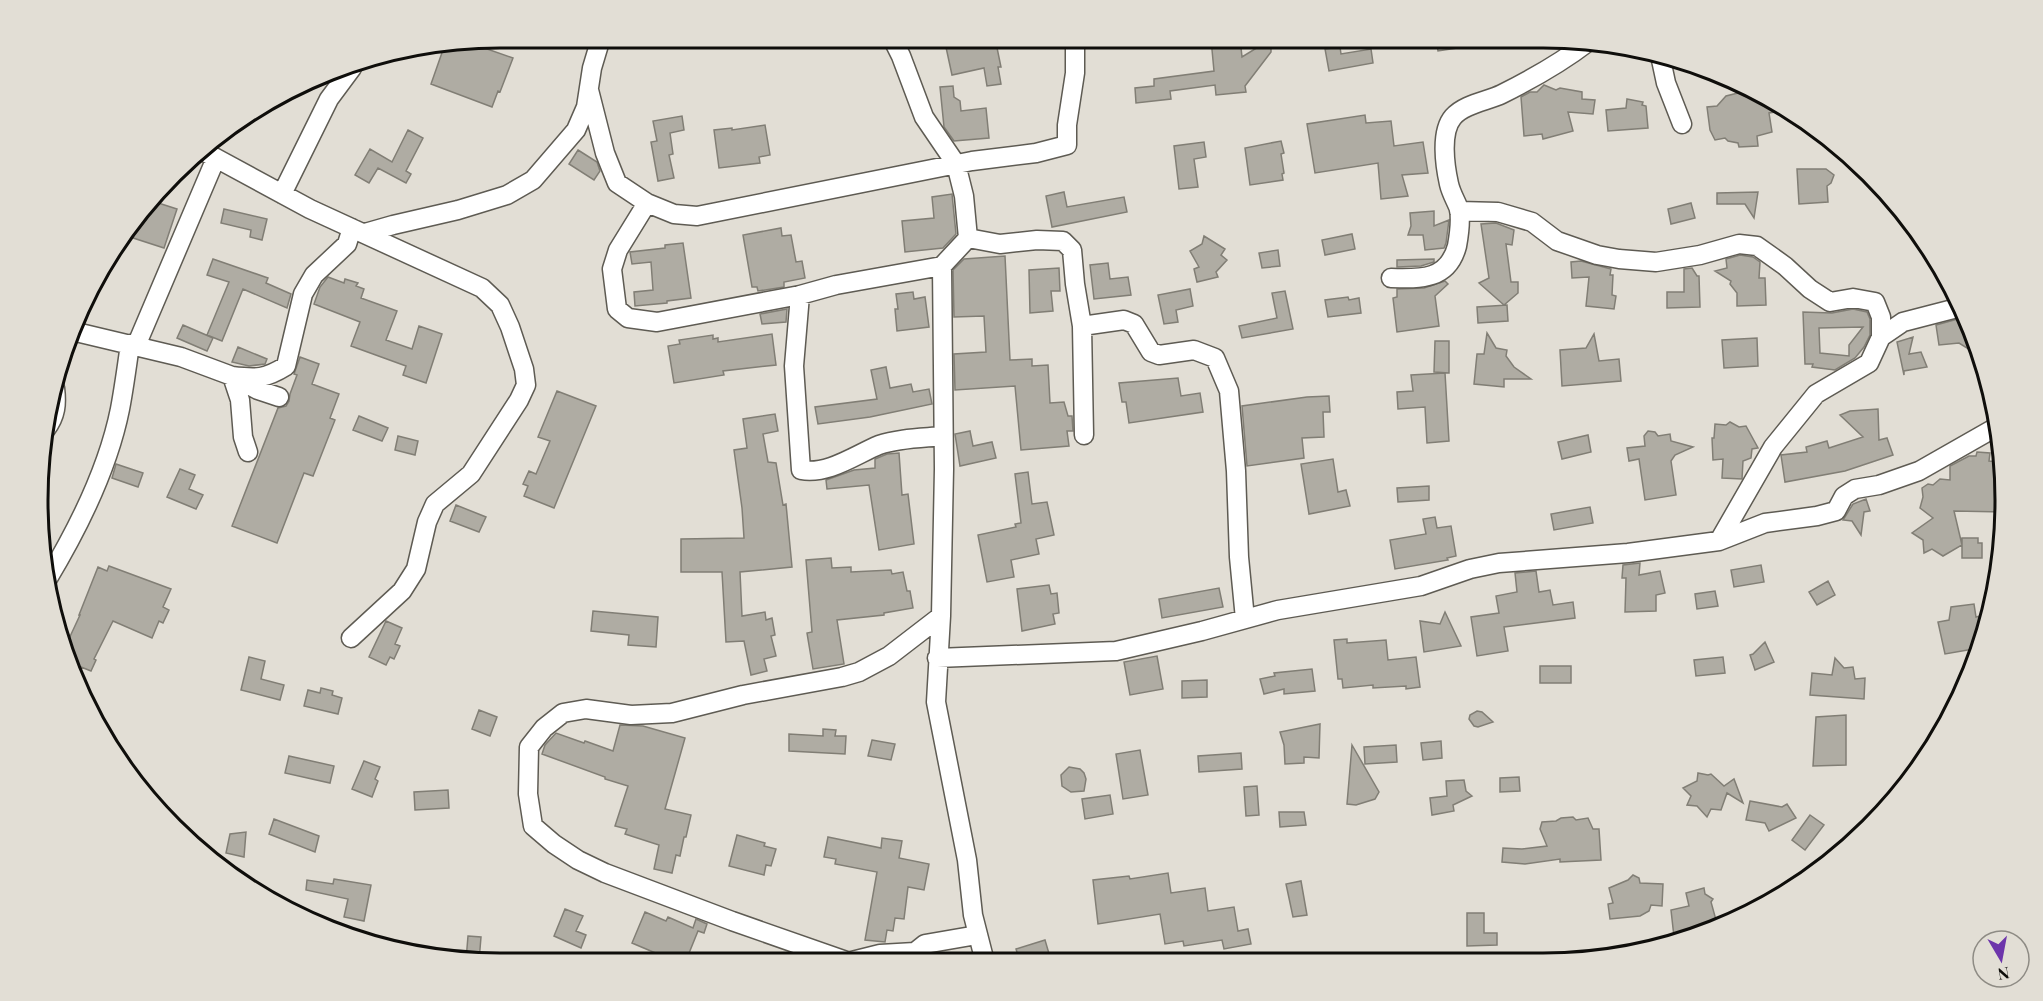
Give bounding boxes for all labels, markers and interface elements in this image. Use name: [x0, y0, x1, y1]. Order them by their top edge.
north arrow: [1971, 929, 2031, 989]
text: N: [1996, 963, 2011, 986]

